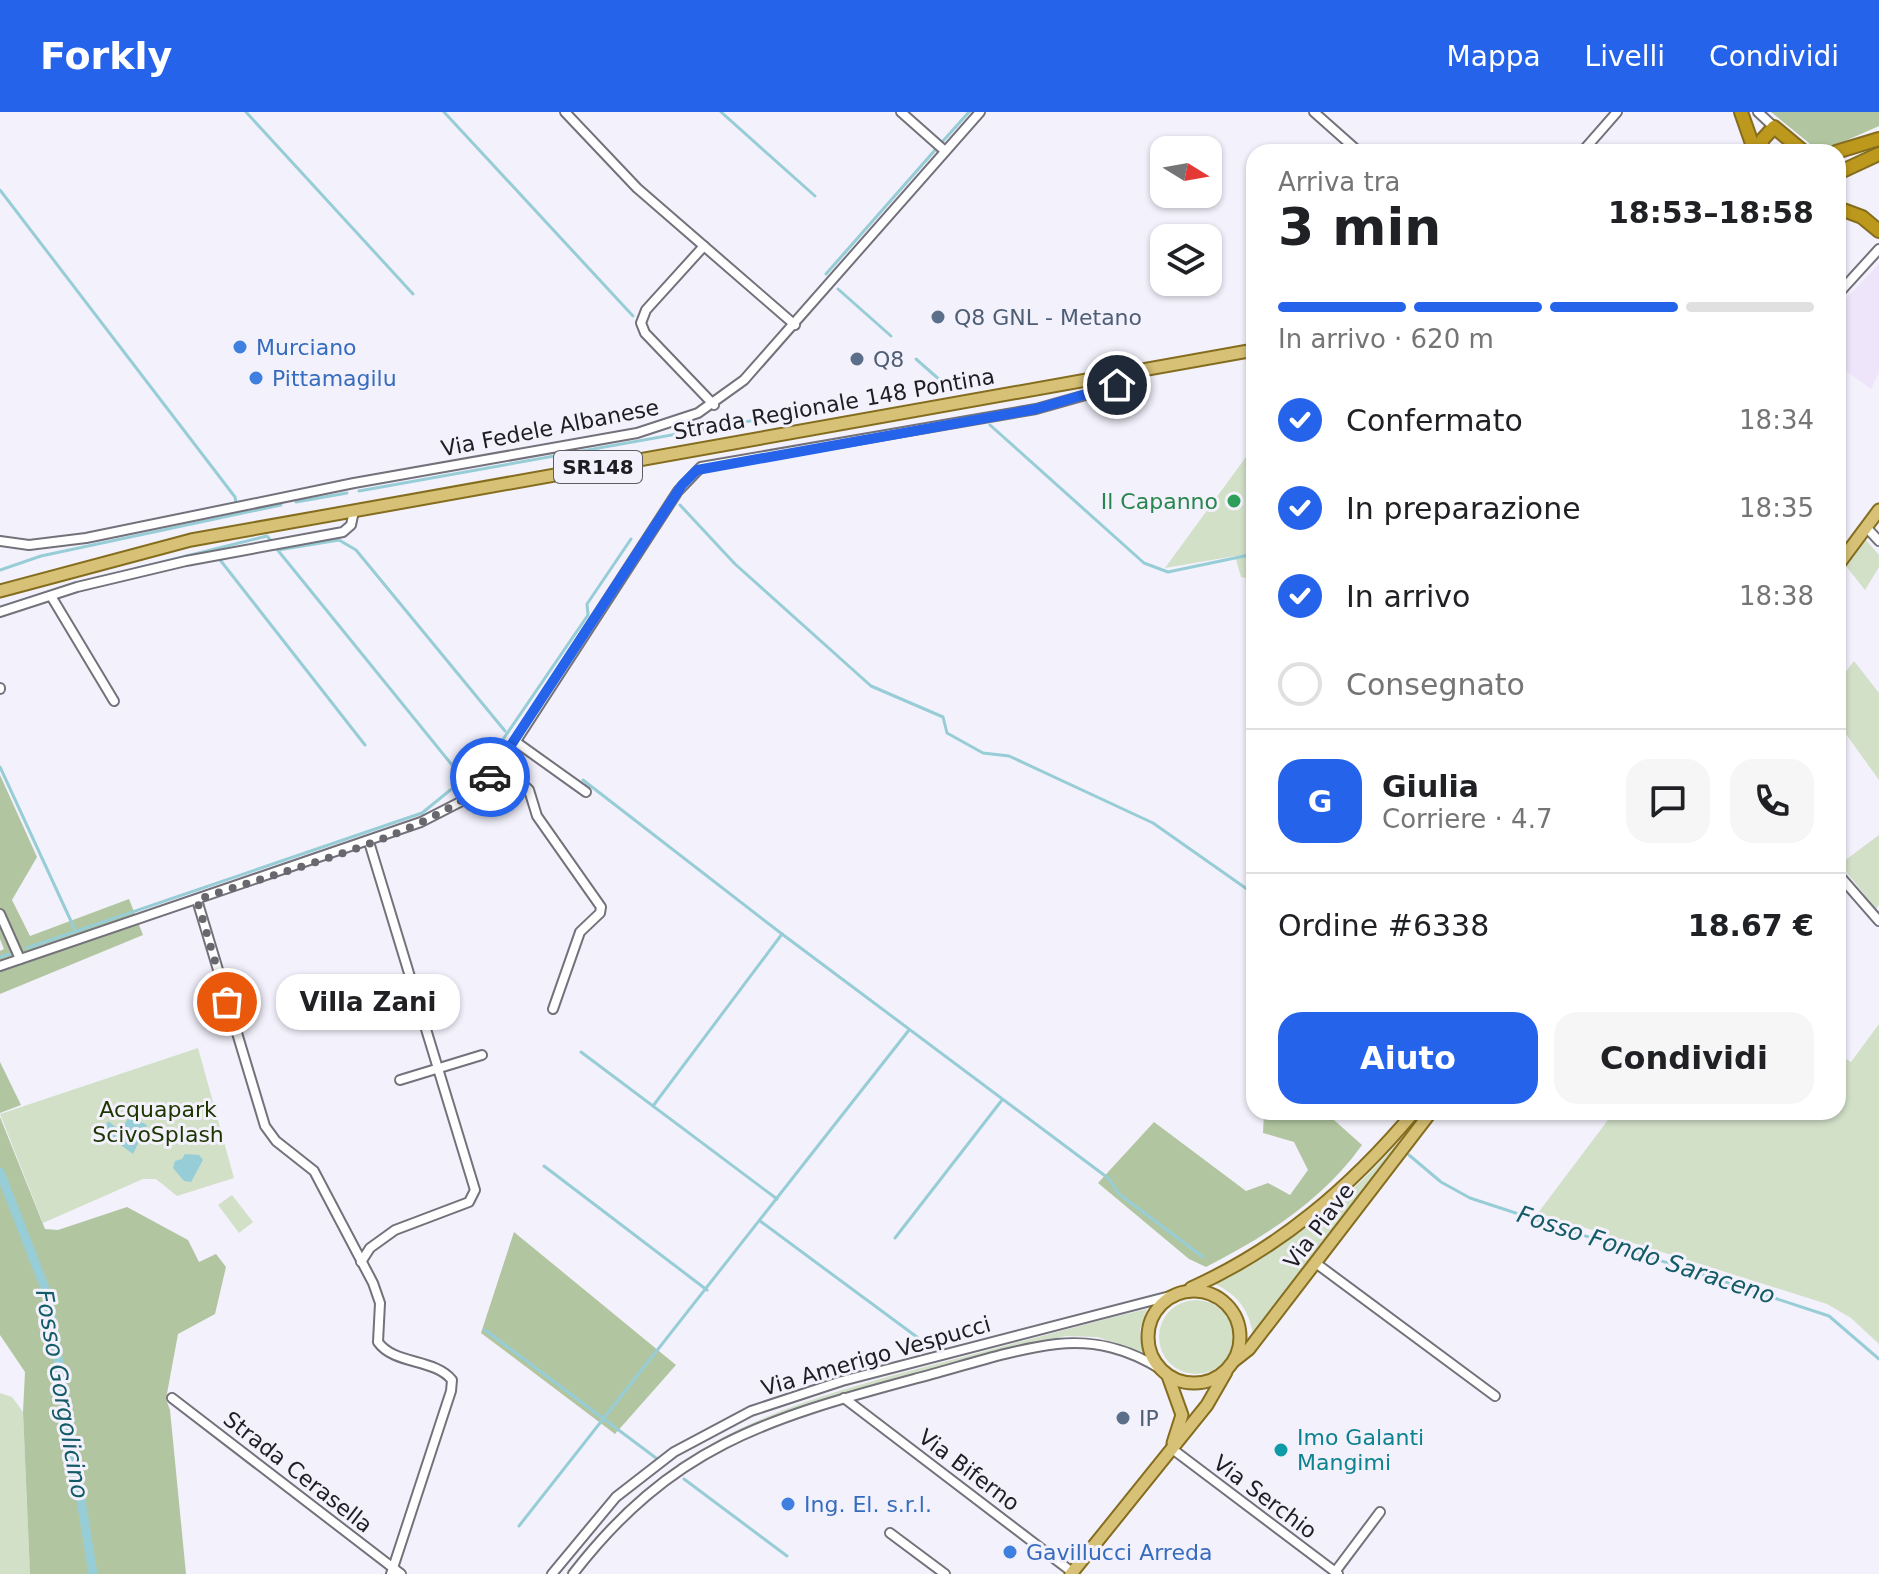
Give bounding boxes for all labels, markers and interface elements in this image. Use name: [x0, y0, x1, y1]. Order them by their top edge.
text: Forkly: [40, 34, 172, 78]
text: Mappa: [1447, 40, 1541, 73]
text: Livelli: [1585, 40, 1665, 73]
text: Condividi: [1709, 40, 1839, 73]
north arrow: [1150, 136, 1222, 208]
map controls: [1150, 136, 1222, 296]
text: Arriva tra: [1278, 167, 1400, 197]
text: 18:53–18:58: [1608, 195, 1814, 230]
text: 3 min: [1278, 197, 1441, 257]
button: layers: [1150, 224, 1222, 296]
place label: Q8 GNL - Metano: [954, 305, 1142, 330]
marker: Q8 GNL - Metano: [929, 308, 947, 326]
text: In arrivo · 620 m: [1278, 324, 1494, 354]
place label: Murciano: [256, 335, 357, 360]
marker: Murciano: [231, 338, 249, 356]
place label: Q8: [873, 347, 904, 372]
marker: Q8: [848, 350, 866, 368]
pin: [1083, 351, 1151, 419]
street label: Strada Regionale 148 Pontina: [671, 363, 997, 445]
icon: home: [1095, 363, 1139, 407]
place label: Pittamagilu: [272, 366, 397, 391]
marker: Pittamagilu: [247, 369, 265, 387]
street label: Via Fedele Albanese: [439, 395, 661, 461]
icon: check: [1278, 398, 1322, 442]
text: Confermato: [1346, 403, 1523, 438]
text: 18:34: [1739, 405, 1814, 435]
road number: SR148: [554, 451, 642, 483]
icon: check: [1278, 486, 1322, 530]
place label: Il Capanno: [1101, 489, 1218, 514]
text: In preparazione: [1346, 491, 1581, 526]
marker: Il Capanno: [1225, 492, 1243, 510]
text: 18:35: [1739, 493, 1814, 523]
icon: check: [1278, 574, 1322, 618]
text: In arrivo: [1346, 579, 1470, 614]
text: 18:38: [1739, 581, 1814, 611]
text: Consegnato: [1346, 667, 1525, 702]
courier: [450, 737, 530, 817]
icon: car: [468, 755, 512, 799]
button: chat: [1626, 759, 1710, 843]
button: phone: [1730, 759, 1814, 843]
text: Giulia: [1382, 769, 1479, 804]
text: G: [1308, 784, 1332, 819]
text: Corriere · 4.7: [1382, 804, 1552, 834]
text: Ordine #6338: [1278, 908, 1489, 943]
text: 18.67 €: [1688, 908, 1814, 943]
pin: [193, 968, 261, 1036]
callout: Villa Zani: [275, 974, 459, 1030]
icon: bag: [205, 980, 249, 1024]
text: Villa Zani: [300, 987, 436, 1017]
button: Aiuto: [1278, 1012, 1538, 1104]
button: Condividi: [1554, 1012, 1814, 1104]
park label: Acquapark ScivoSplash: [92, 1097, 224, 1147]
street label: Via Piave: [1279, 1179, 1359, 1273]
water label: Fosso Fondo Saraceno: [1514, 1200, 1778, 1310]
water label: Fosso Gorgolicino: [30, 1287, 94, 1501]
street label: Via Amerigo Vespucci: [759, 1311, 993, 1401]
street label: Strada Cerasella: [219, 1406, 377, 1538]
place label: IP: [1139, 1406, 1159, 1431]
marker: IP: [1114, 1409, 1132, 1427]
street label: Via Biferno: [914, 1424, 1024, 1516]
place label: Imo Galanti Mangimi: [1297, 1425, 1424, 1475]
marker: Imo Galanti Mangimi: [1272, 1441, 1290, 1459]
street label: Via Serchio: [1208, 1450, 1322, 1544]
place label: Ing. El. s.r.l.: [804, 1492, 932, 1517]
marker: Ing. El. s.r.l.: [779, 1495, 797, 1513]
place label: Gavillucci Arreda: [1026, 1540, 1212, 1565]
marker: Gavillucci Arreda: [1001, 1543, 1019, 1561]

